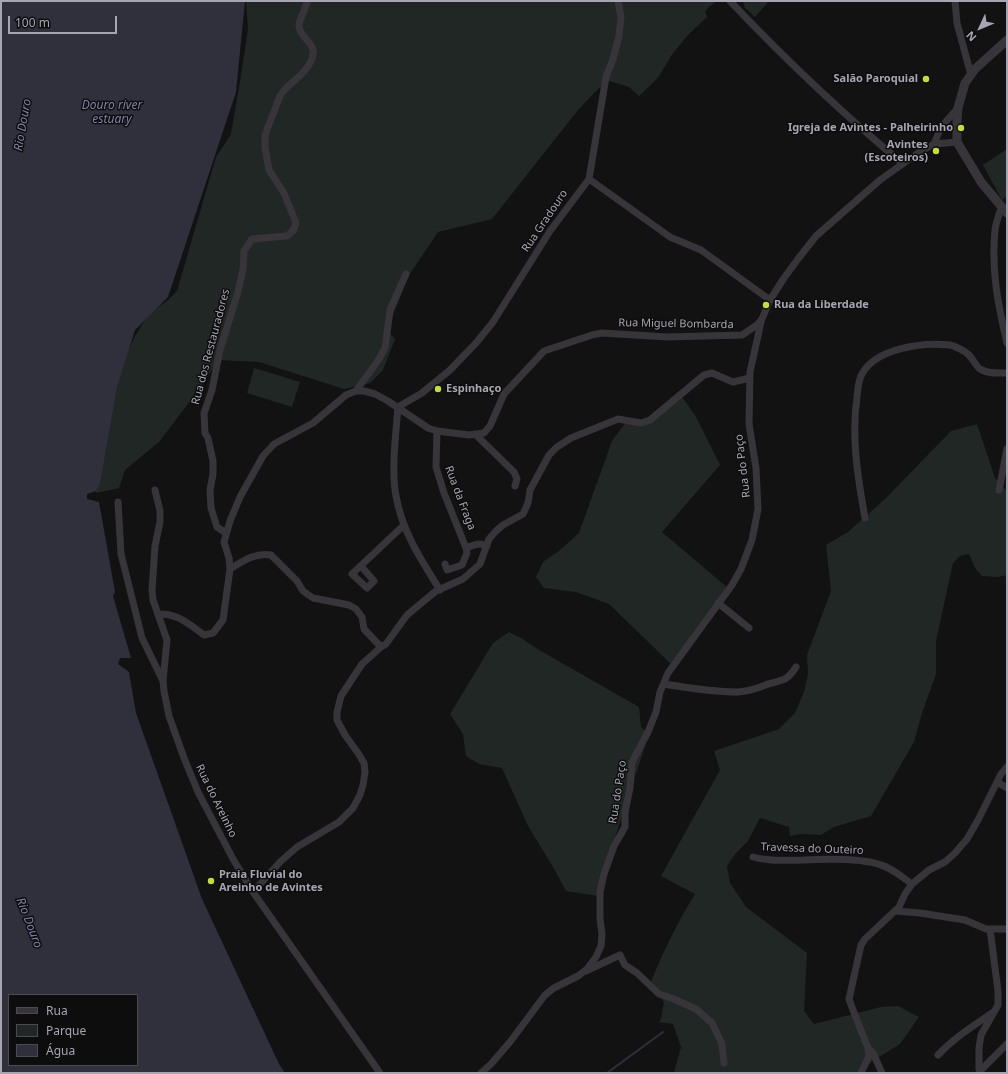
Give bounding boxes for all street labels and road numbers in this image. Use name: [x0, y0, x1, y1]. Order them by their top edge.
street label: Rua Gradouro: [519, 187, 571, 255]
street label: Rua dos Restauradores: [189, 288, 233, 406]
street label: Rua Miguel Bombarda: [618, 316, 734, 332]
street label: Rua do Paço: [733, 434, 753, 498]
street label: Rua da Fraga: [442, 464, 478, 532]
street label: Rua do Paço: [606, 760, 630, 824]
street label: Rua do Areinho: [193, 762, 239, 840]
street label: Travessa do Outeiro: [760, 841, 864, 857]

